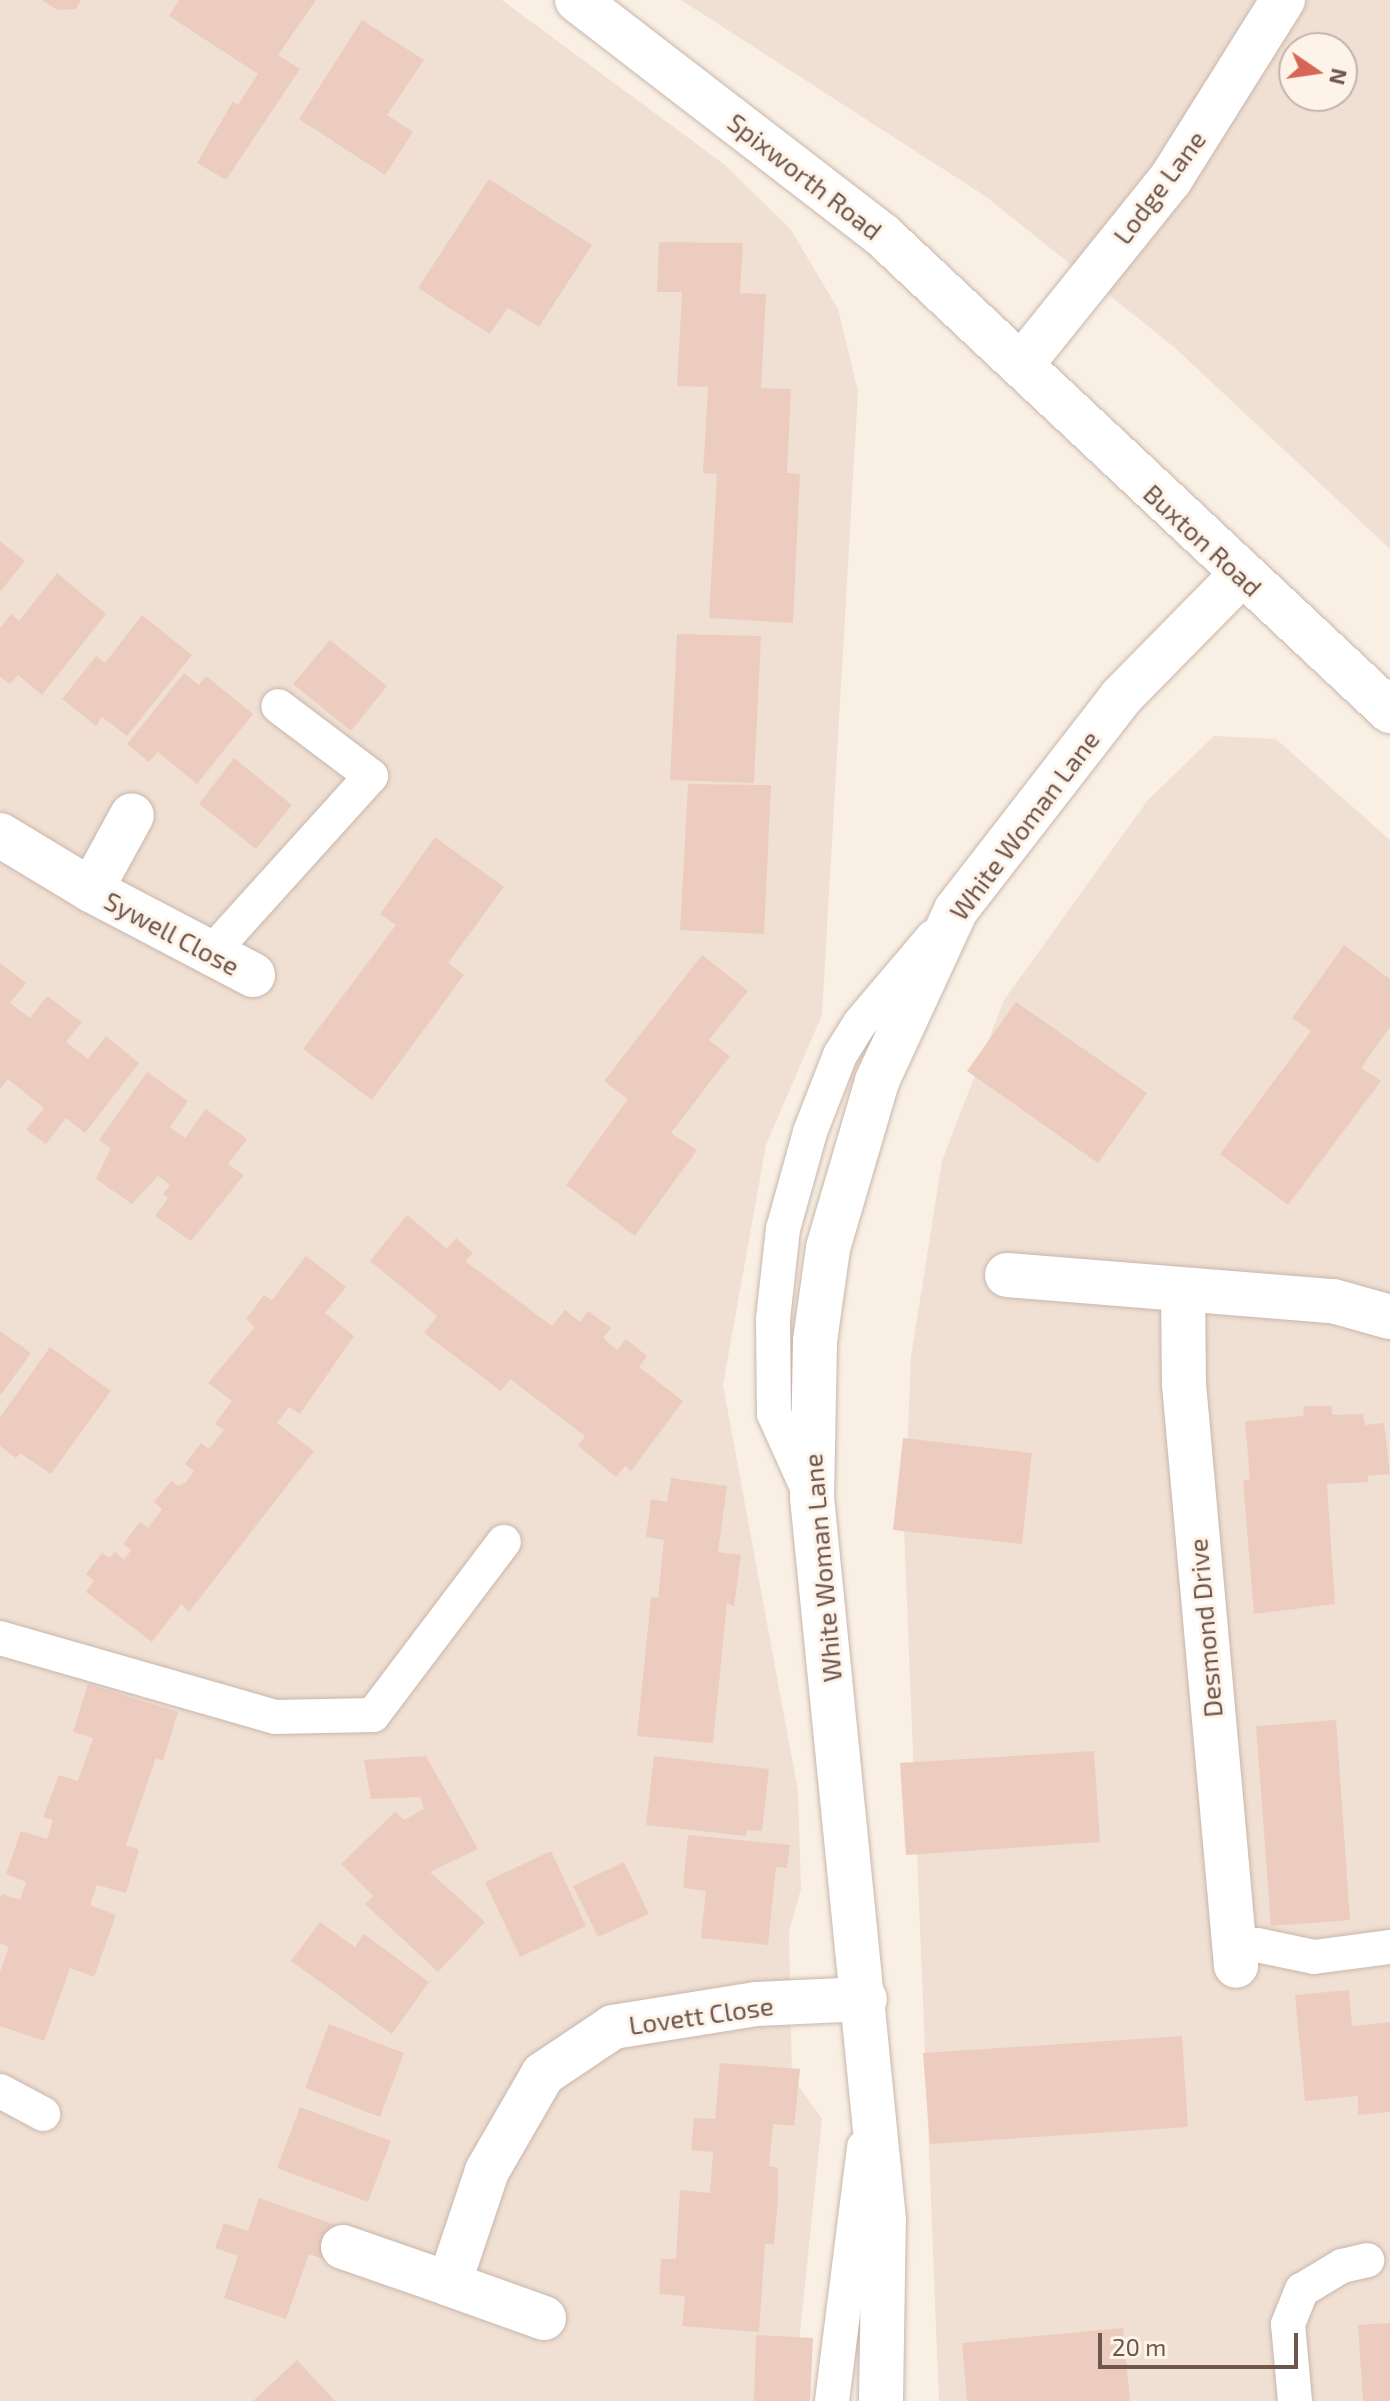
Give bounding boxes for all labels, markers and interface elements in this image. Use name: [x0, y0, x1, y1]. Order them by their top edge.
north arrow: [1278, 32, 1358, 112]
text: N: [1325, 66, 1354, 88]
street label: Spixworth Road: [722, 106, 888, 246]
street label: Lodge Lane: [1106, 124, 1212, 250]
street label: Buxton Road: [1137, 477, 1269, 603]
street label: White Woman Lane: [942, 724, 1106, 926]
street label: Sywell Close: [99, 884, 245, 982]
street label: White Woman Lane: [796, 1452, 848, 1684]
street label: Desmond Drive: [1182, 1537, 1228, 1719]
street label: Lovett Close: [627, 1989, 775, 2041]
scale bar: [1102, 2317, 1302, 2367]
text: 20 m: [1112, 2332, 1166, 2361]

